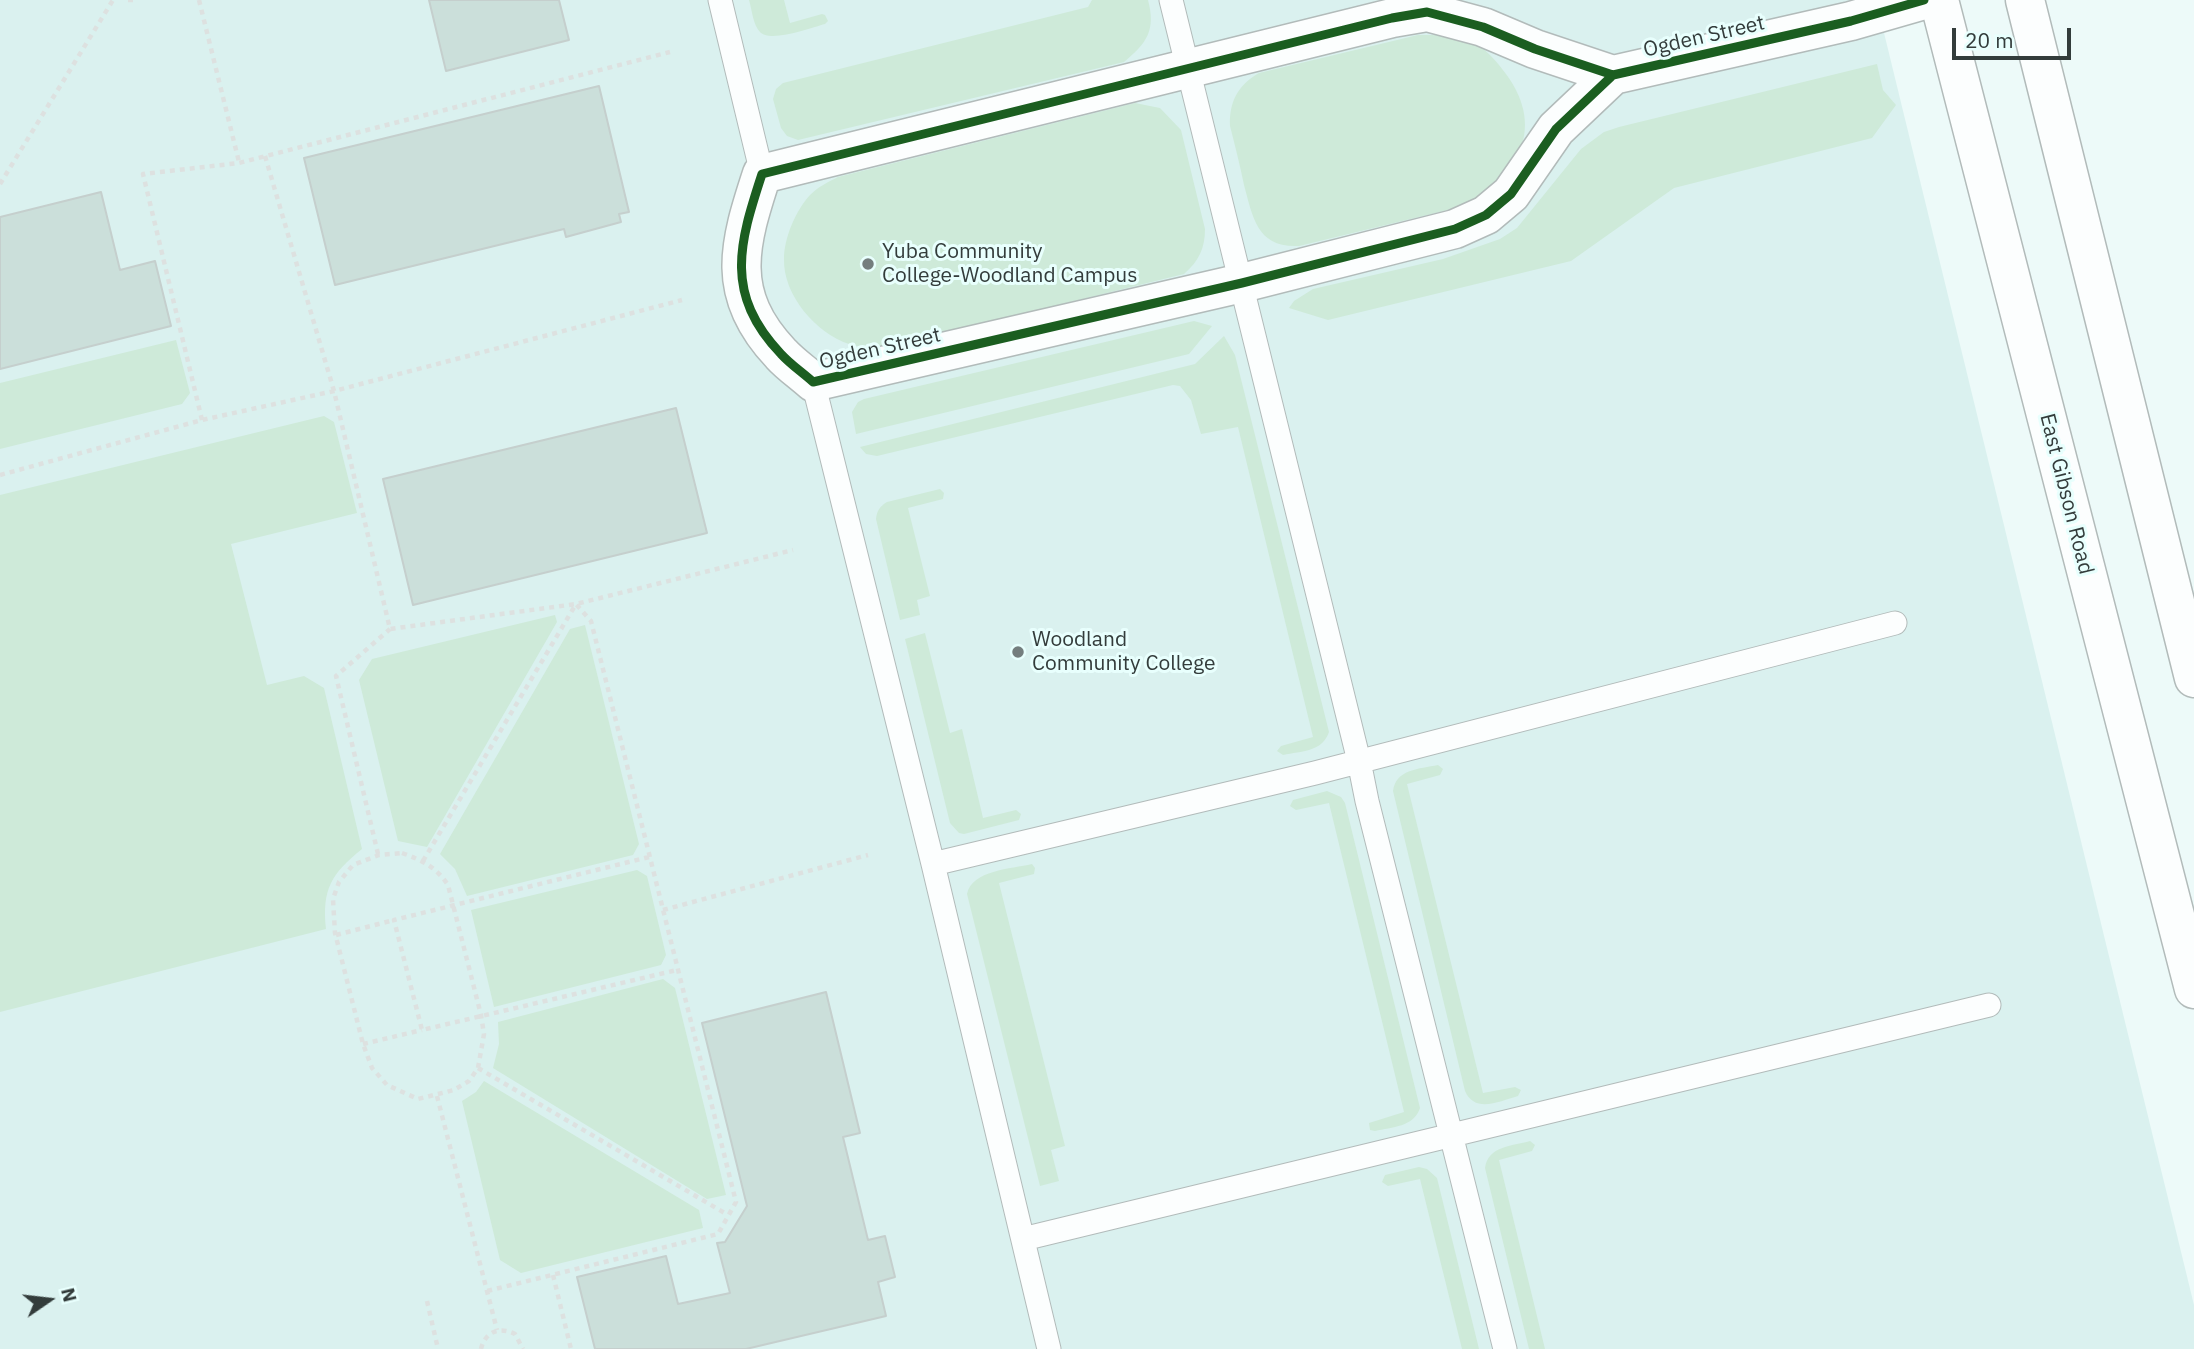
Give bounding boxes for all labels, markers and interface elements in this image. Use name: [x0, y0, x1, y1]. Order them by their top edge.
street label: Ogden Street: [1641, 11, 1767, 63]
scale bar: [1956, 14, 2075, 58]
text: 20 m: [1965, 26, 2014, 54]
place label: Yuba Community College-Woodland Campus: [882, 239, 1138, 289]
marker: Yuba Community College-Woodland Campus: [860, 256, 876, 272]
street label: Ogden Street: [817, 323, 943, 375]
street label: East Gibson Road: [2034, 411, 2098, 577]
place label: Woodland Community College: [1032, 627, 1216, 677]
marker: Woodland Community College: [1010, 644, 1026, 660]
north arrow: [14, 1265, 84, 1335]
text: N: [56, 1285, 83, 1304]

